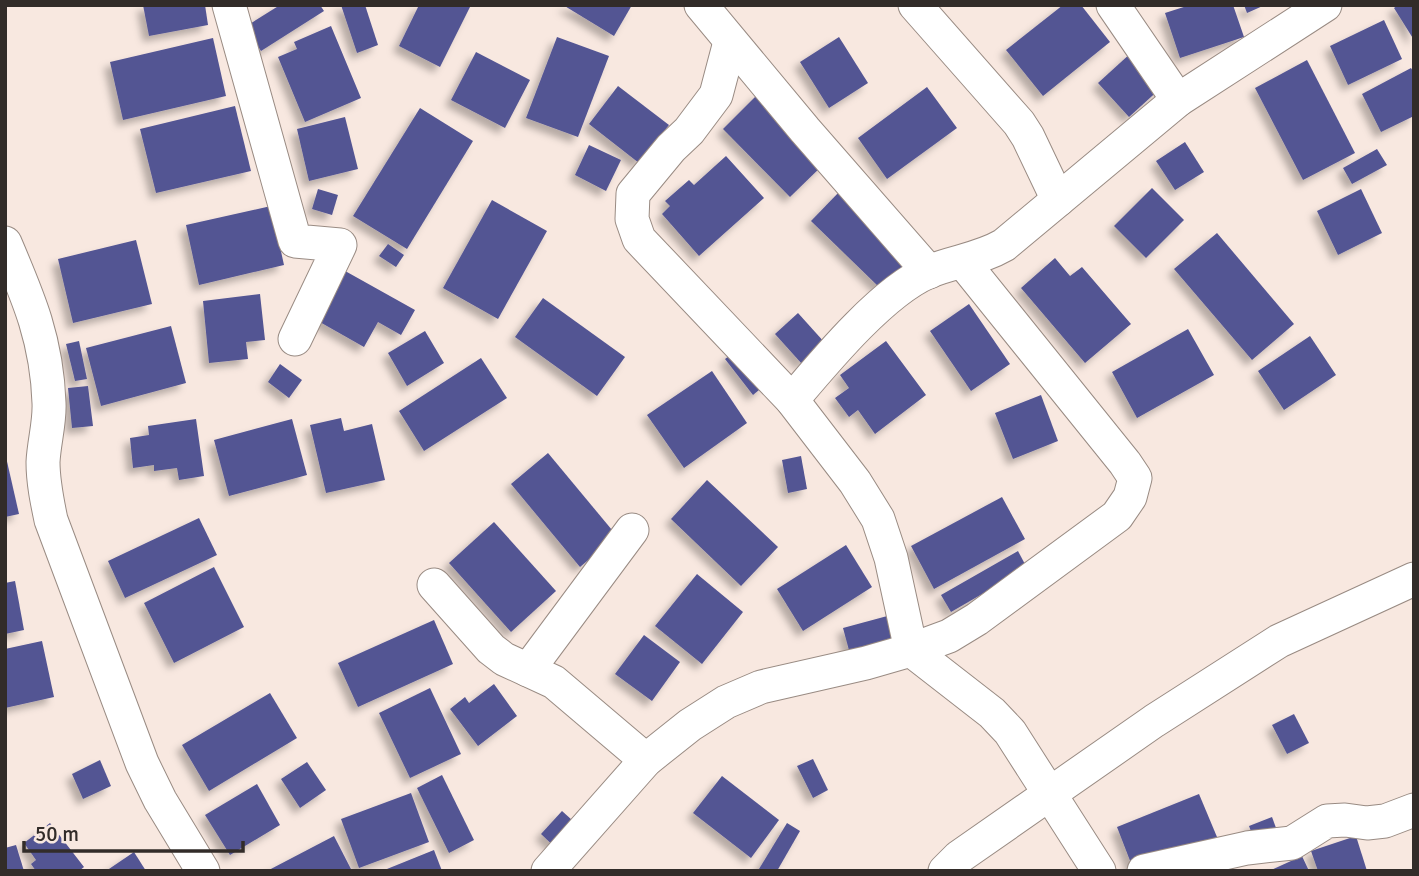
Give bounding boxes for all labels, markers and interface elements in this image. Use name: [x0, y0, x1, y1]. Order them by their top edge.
scale bar: [24, 810, 243, 854]
text: 50 m: [35, 821, 79, 847]

